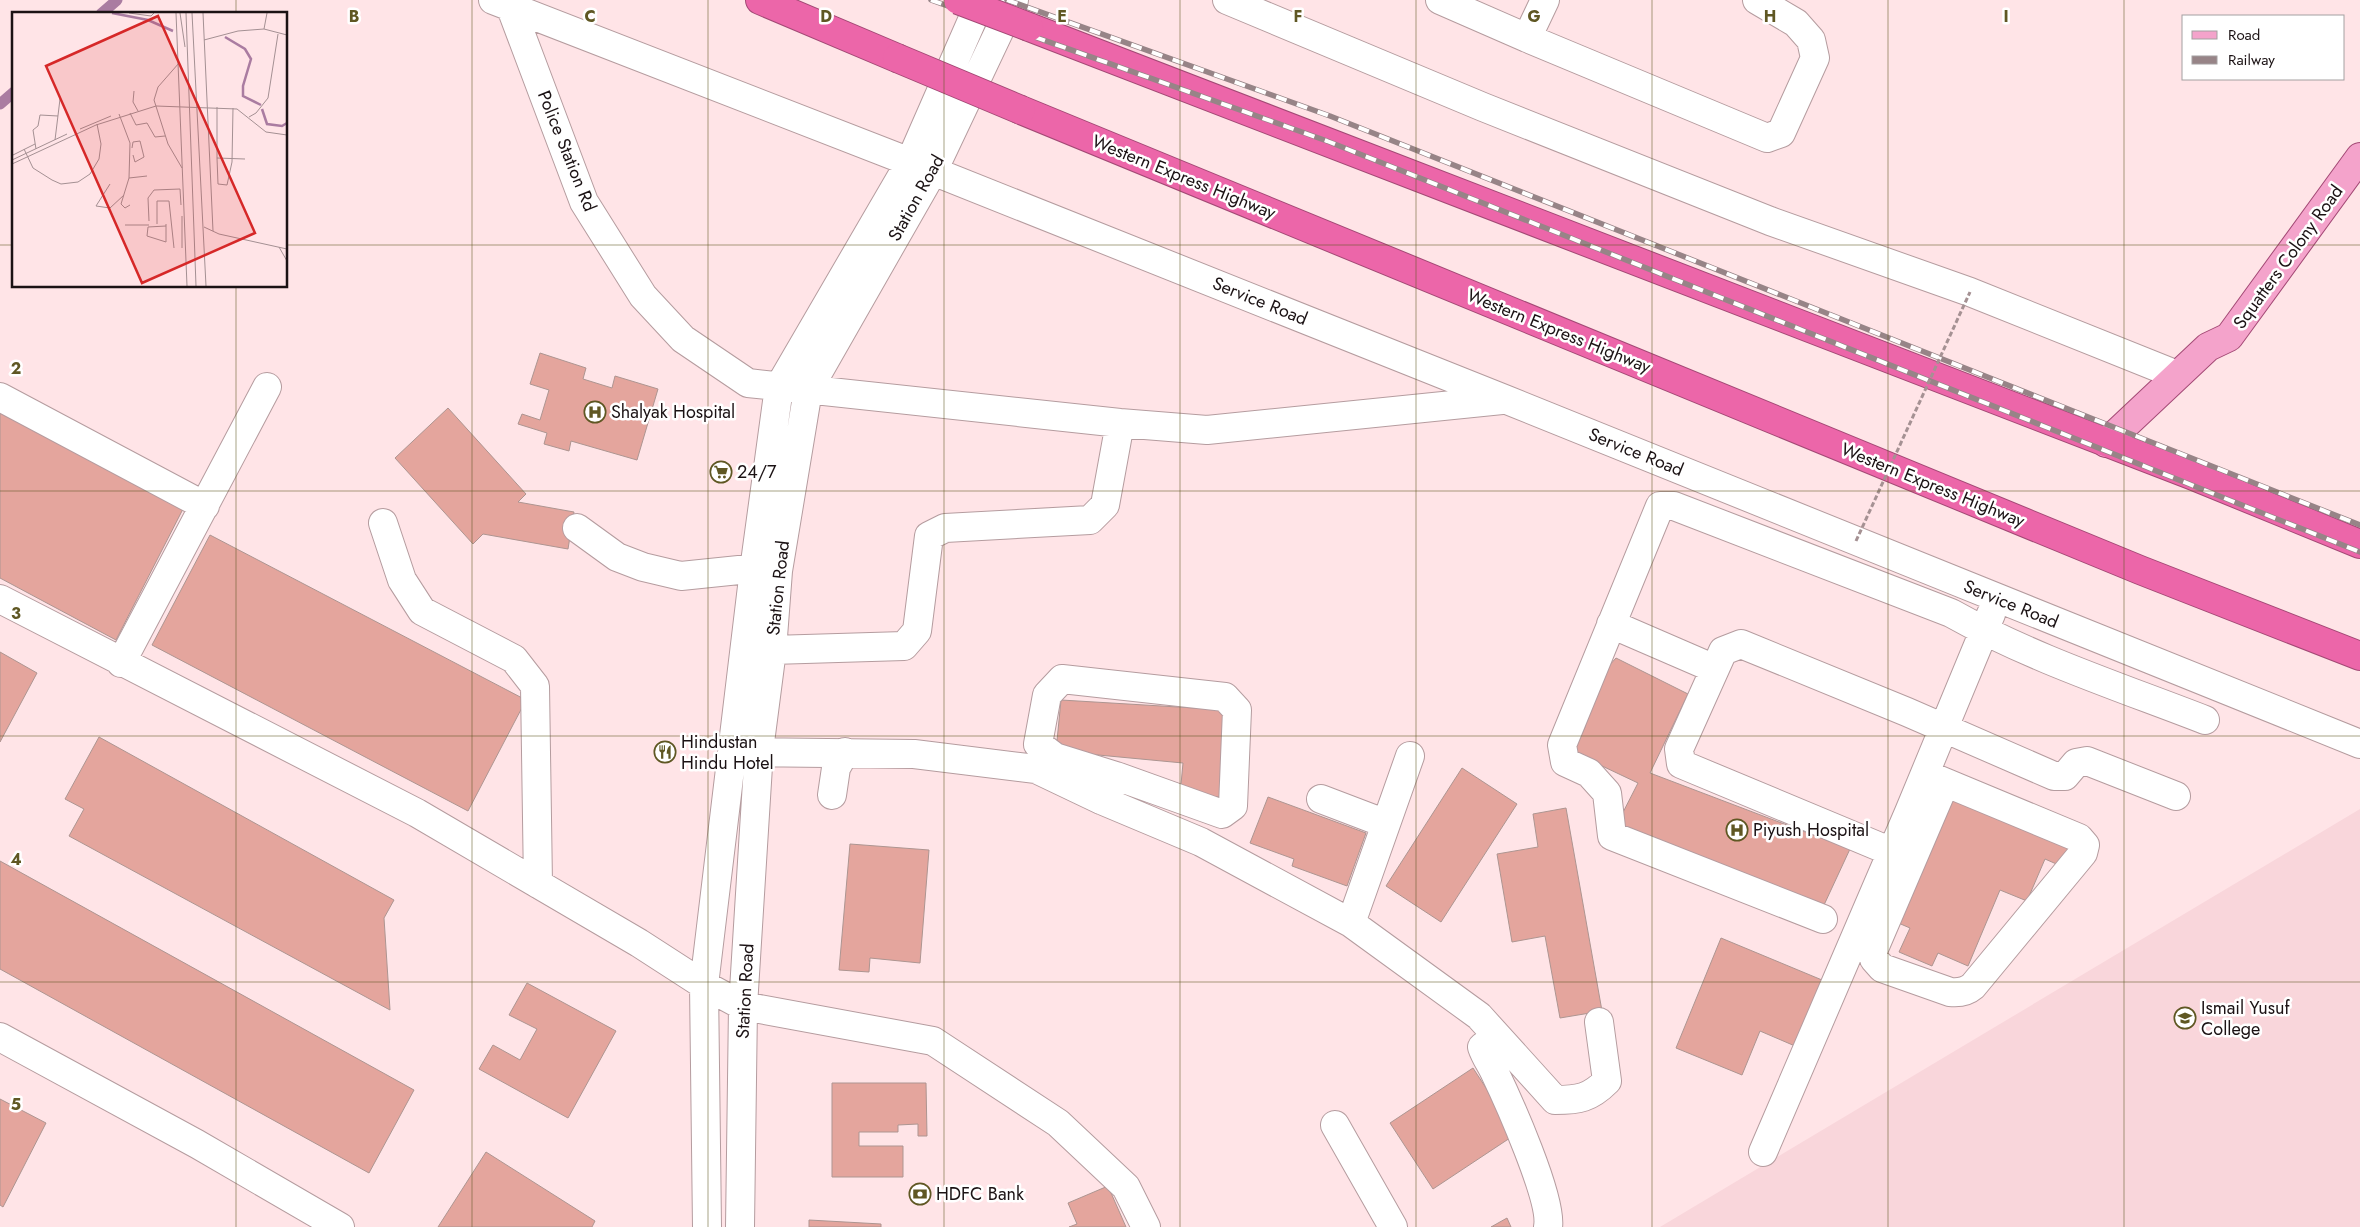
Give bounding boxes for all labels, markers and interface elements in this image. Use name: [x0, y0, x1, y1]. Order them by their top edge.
text: B: [349, 5, 359, 28]
text: C: [584, 5, 596, 28]
text: D: [820, 5, 832, 28]
text: E: [1057, 5, 1067, 28]
text: F: [1294, 5, 1302, 28]
text: G: [1527, 5, 1541, 28]
text: H: [1764, 5, 1776, 28]
text: I: [2003, 5, 2009, 28]
inset map: [12, 12, 288, 288]
legend: [2182, 15, 2345, 80]
text: Road: [2228, 24, 2260, 46]
text: Railway: [2228, 49, 2275, 71]
street label: Police Station Rd: [531, 87, 603, 215]
street label: Western Express Highway: [1088, 128, 1280, 226]
street label: Station Road: [882, 150, 950, 246]
street label: Squatters Colony Road: [2227, 180, 2349, 334]
street label: Service Road: [1209, 270, 1311, 332]
street label: Western Express Highway: [1463, 282, 1655, 380]
text: 2: [11, 357, 21, 380]
place label: Shalyak Hospital: [611, 399, 735, 425]
hospital icon: Shalyak Hospital: [583, 400, 607, 424]
street label: Service Road: [1585, 421, 1687, 483]
street label: Western Express Highway: [1837, 436, 2029, 534]
place label: 24/7: [737, 459, 777, 485]
supermarket icon: 24/7: [709, 460, 733, 484]
street label: Station Road: [760, 539, 796, 637]
street label: Service Road: [1960, 573, 2062, 635]
text: 3: [11, 602, 21, 625]
place label: Hindustan Hindu Hotel: [681, 729, 774, 776]
restaurant icon: Hindustan Hindu Hotel: [653, 740, 677, 764]
place label: Piyush Hospital: [1753, 817, 1869, 843]
hospital icon: Piyush Hospital: [1725, 818, 1749, 842]
text: 4: [10, 848, 22, 871]
street label: Station Road: [730, 943, 760, 1039]
place label: Ismail Yusuf College: [2201, 995, 2290, 1042]
school or university icon: Ismail Yusuf College: [2173, 1006, 2197, 1030]
text: 5: [11, 1093, 21, 1116]
place label: HDFC Bank: [936, 1181, 1024, 1207]
bank icon: HDFC Bank: [908, 1182, 932, 1206]

